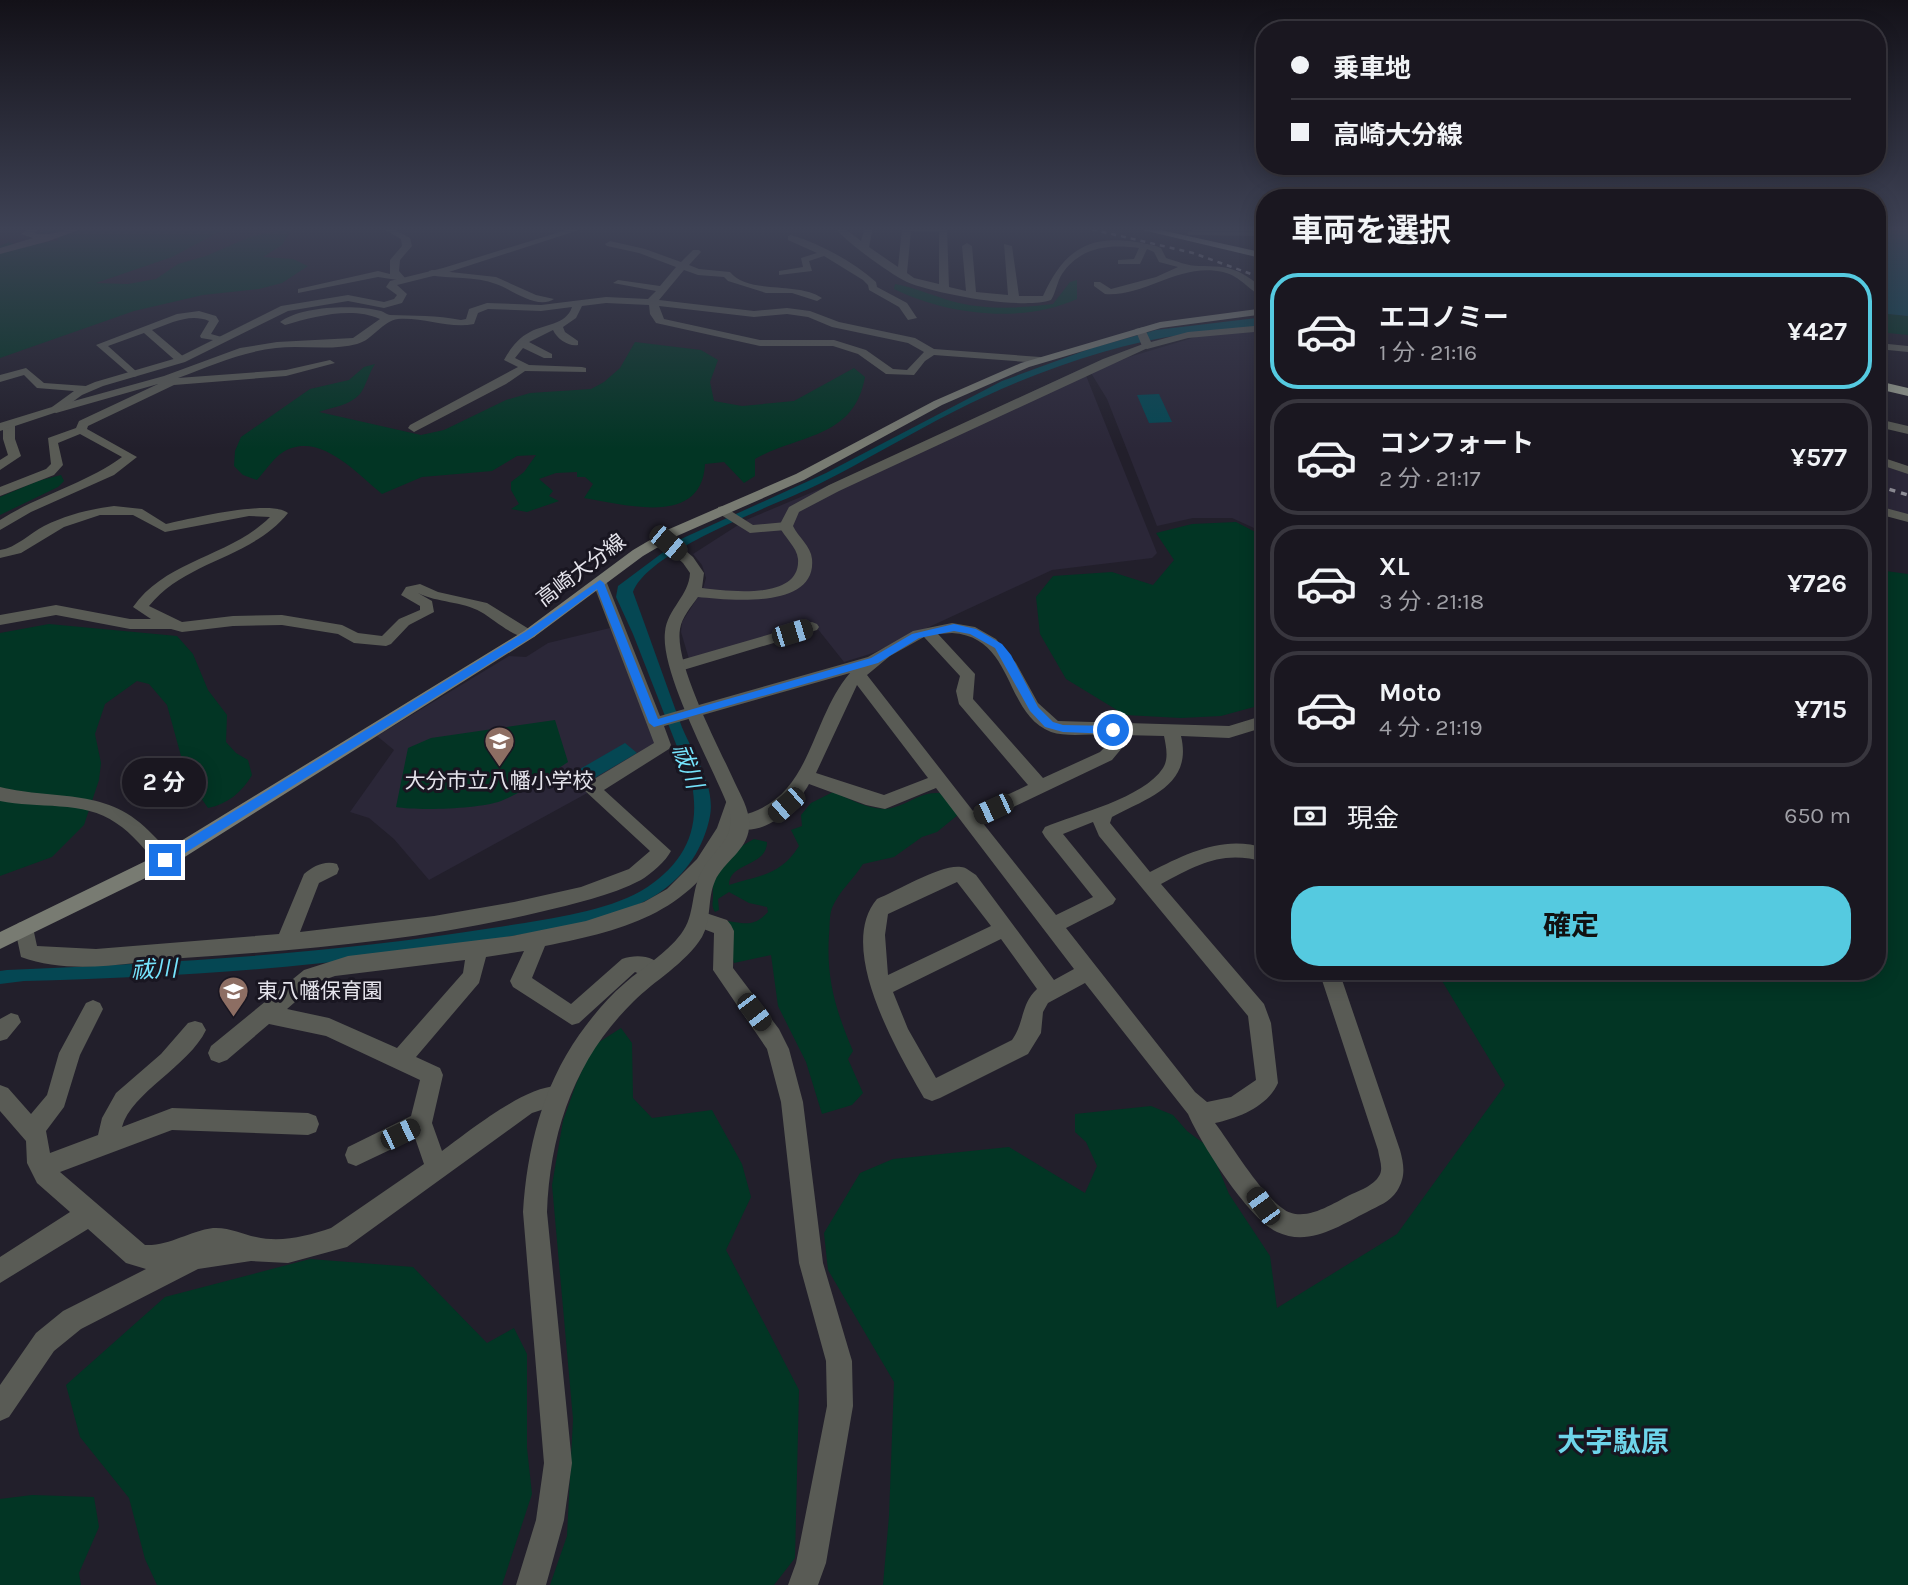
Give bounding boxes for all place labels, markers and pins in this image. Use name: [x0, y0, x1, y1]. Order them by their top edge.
school or university icon: 大分市立八幡小学校: [482, 724, 516, 768]
place label: 大分市立八幡小学校: [405, 769, 594, 793]
school or university icon: 東八幡保育園: [217, 974, 251, 1018]
place label: 東八幡保育園: [257, 979, 383, 1003]

